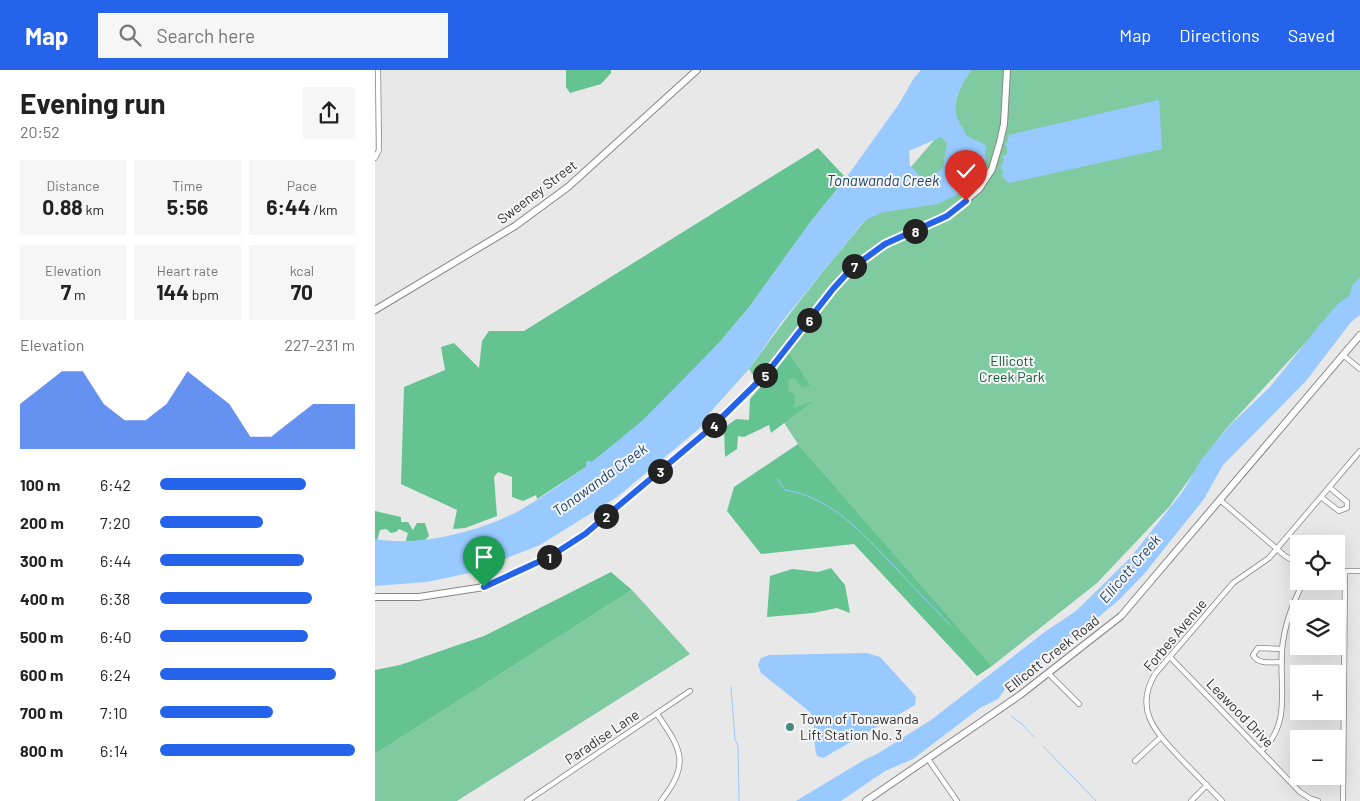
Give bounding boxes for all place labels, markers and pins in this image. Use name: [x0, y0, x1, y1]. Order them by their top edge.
pin: [945, 150, 987, 201]
pin: 8: [903, 218, 927, 244]
pin: 7: [841, 254, 867, 278]
pin: 6: [797, 308, 821, 332]
pin: 5: [753, 362, 777, 388]
pin: 4: [701, 412, 727, 438]
pin: 3: [647, 458, 673, 484]
pin: 2: [593, 504, 619, 528]
pin: [463, 536, 505, 587]
pin: 1: [537, 544, 561, 570]
place label: Town of Tonawanda Lift Station No. 3: [800, 710, 919, 743]
marker: Town of Tonawanda Lift Station No. 3: [784, 721, 796, 733]

